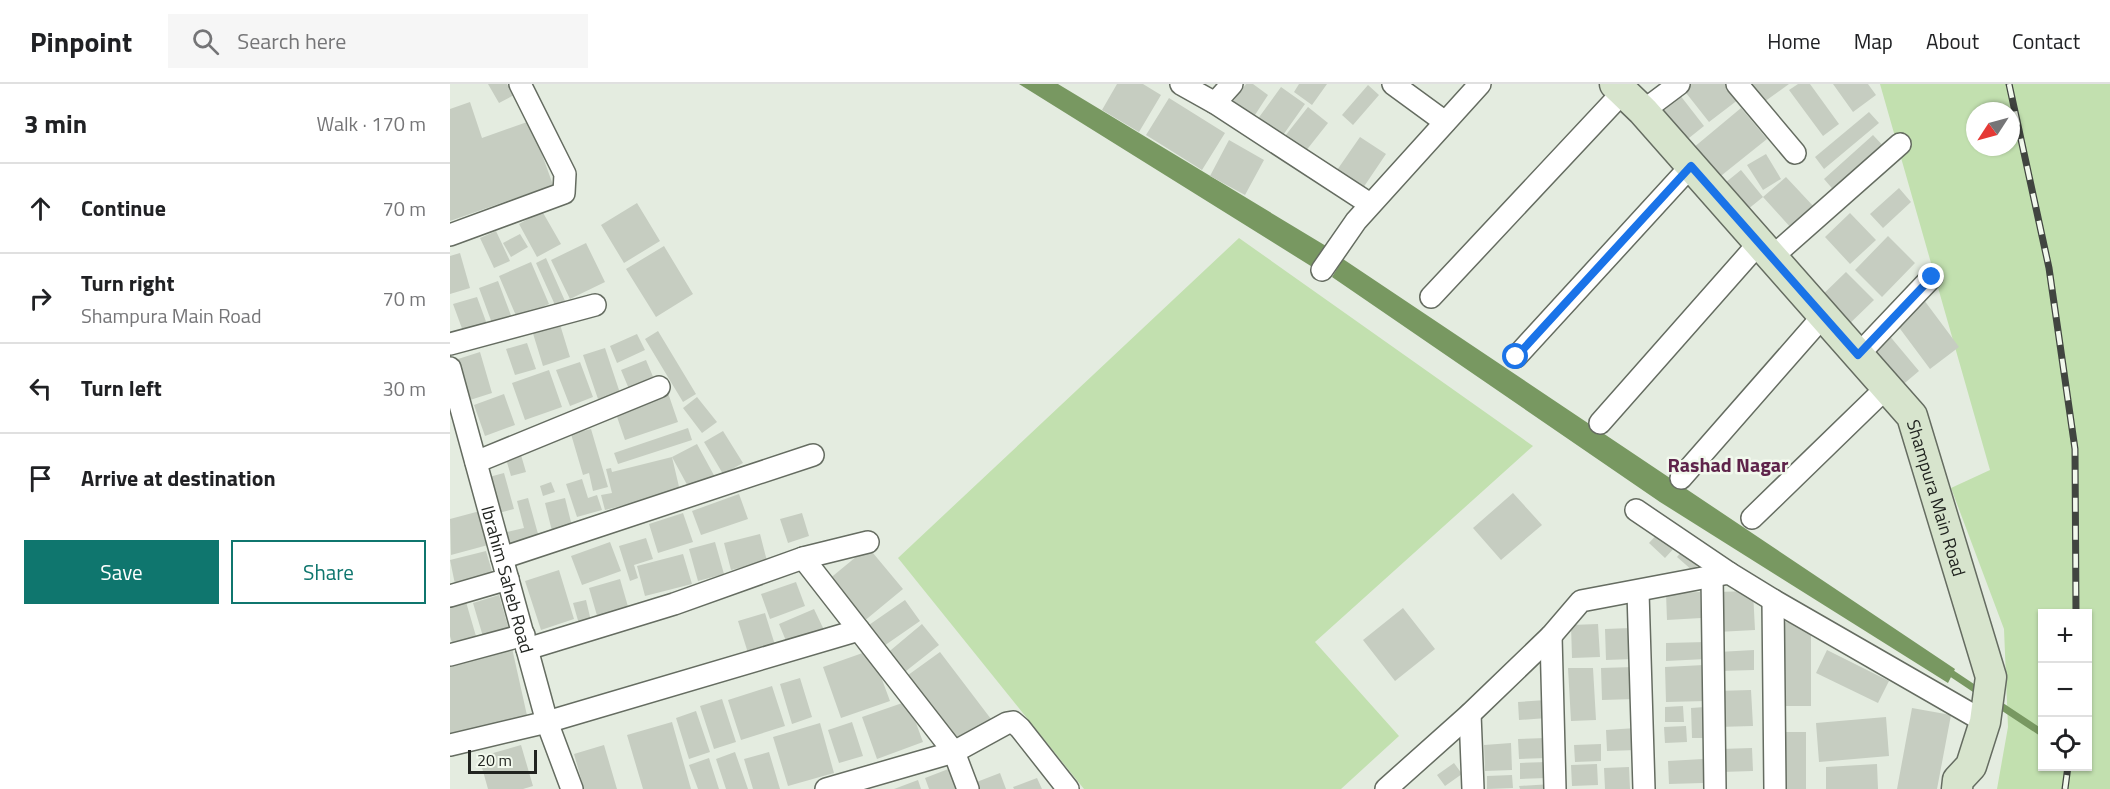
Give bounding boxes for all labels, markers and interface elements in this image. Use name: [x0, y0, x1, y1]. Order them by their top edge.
search box: [168, 14, 588, 68]
text: Pinpoint: [30, 20, 132, 63]
text: Search here: [237, 24, 346, 58]
icon: search: [189, 25, 222, 58]
text: Home: [1767, 25, 1821, 57]
text: Map: [1854, 25, 1893, 57]
text: About: [1926, 25, 1979, 57]
text: Contact: [2012, 25, 2080, 57]
north arrow: [1966, 102, 2020, 156]
text: 3 min: [24, 104, 87, 143]
text: Walk · 170 m: [317, 108, 426, 139]
text: Continue: [81, 191, 166, 225]
icon: ahead: [24, 192, 57, 225]
text: 70 m: [382, 193, 426, 224]
route end: [1918, 263, 1944, 289]
text: Turn right: [81, 266, 175, 300]
icon: right: [24, 282, 57, 315]
text: 70 m: [382, 283, 426, 314]
text: Shampura Main Road: [81, 300, 261, 331]
route start: [1502, 343, 1528, 369]
text: Turn left: [81, 371, 162, 405]
icon: left: [24, 372, 57, 405]
text: 30 m: [382, 373, 426, 404]
street label: Shampura Main Road: [1900, 416, 1973, 579]
district label: Rashad Nagar: [1667, 449, 1789, 480]
text: Arrive at destination: [81, 461, 276, 495]
icon: arrive: [24, 462, 57, 495]
street label: Ibrahim Saheb Road: [475, 502, 541, 656]
button: Save: [24, 540, 219, 604]
button: Share: [231, 540, 426, 604]
map controls: [2038, 609, 2092, 771]
button: +: [2038, 609, 2092, 663]
button: −: [2038, 663, 2092, 717]
button: locate: [2038, 717, 2092, 771]
scale bar: [468, 747, 537, 774]
text: 20 m: [477, 748, 512, 772]

